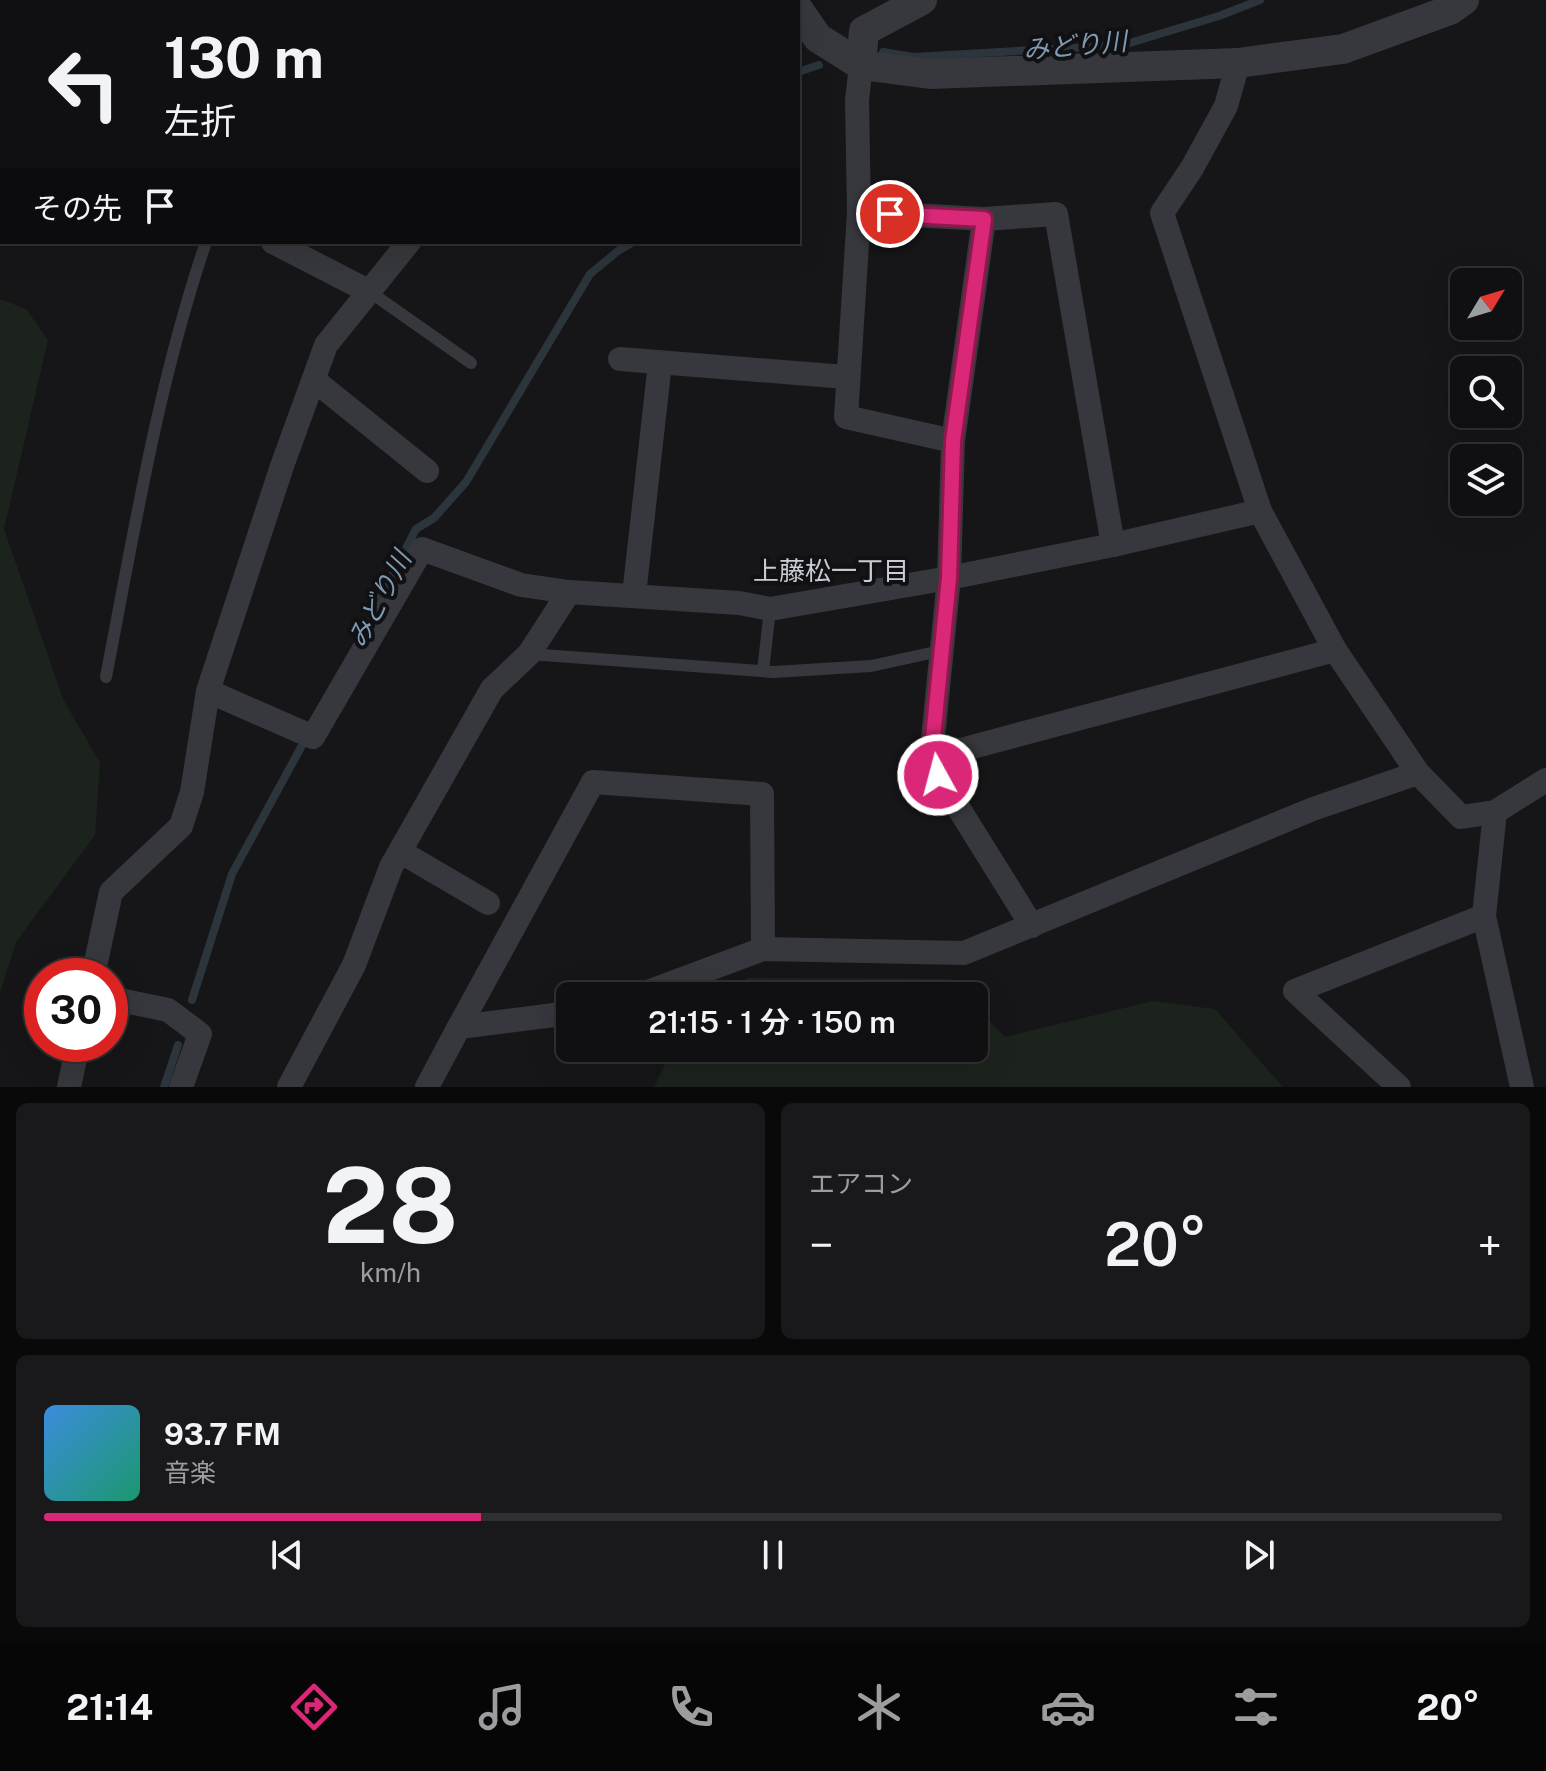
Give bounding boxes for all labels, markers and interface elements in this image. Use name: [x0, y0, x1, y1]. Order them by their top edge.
text: 130 m: [164, 25, 324, 91]
water label: みどり川: [1022, 25, 1131, 65]
icon: left: [32, 32, 136, 136]
text: 左折: [164, 100, 236, 142]
pin: [856, 180, 924, 248]
icon: arrive: [138, 184, 182, 228]
text: その先: [32, 190, 122, 226]
icon: arrive: [868, 192, 912, 236]
north arrow: [1450, 268, 1522, 340]
map controls: [1450, 268, 1522, 516]
button: search: [1450, 356, 1522, 428]
button: layers: [1450, 444, 1522, 516]
water label: みどり川: [341, 543, 419, 652]
district label: 上藤松一丁目: [753, 555, 909, 586]
position arrow: [896, 733, 980, 817]
speed limit sign: 30: [24, 958, 128, 1062]
text: 21:15 · 1 分 · 150 m: [648, 1004, 896, 1040]
text: 28: [323, 1144, 458, 1266]
text: エアコン: [809, 1168, 913, 1199]
text: 20°: [1104, 1209, 1207, 1280]
text: −: [809, 1219, 833, 1271]
text: +: [1478, 1219, 1502, 1271]
text: km/h: [360, 1257, 421, 1288]
text: 93.7 FM: [164, 1416, 281, 1452]
text: 音楽: [164, 1457, 216, 1488]
icon: previous: [265, 1533, 309, 1577]
icon: pause: [751, 1533, 795, 1577]
icon: next: [1237, 1533, 1281, 1577]
icon: directions: [286, 1679, 342, 1735]
icon: music: [474, 1679, 530, 1735]
icon: phone: [663, 1679, 719, 1735]
icon: climate: [851, 1679, 907, 1735]
icon: car: [1040, 1679, 1096, 1735]
icon: filters: [1228, 1679, 1284, 1735]
text: 21:14: [66, 1686, 153, 1728]
text: 20°: [1417, 1686, 1480, 1728]

